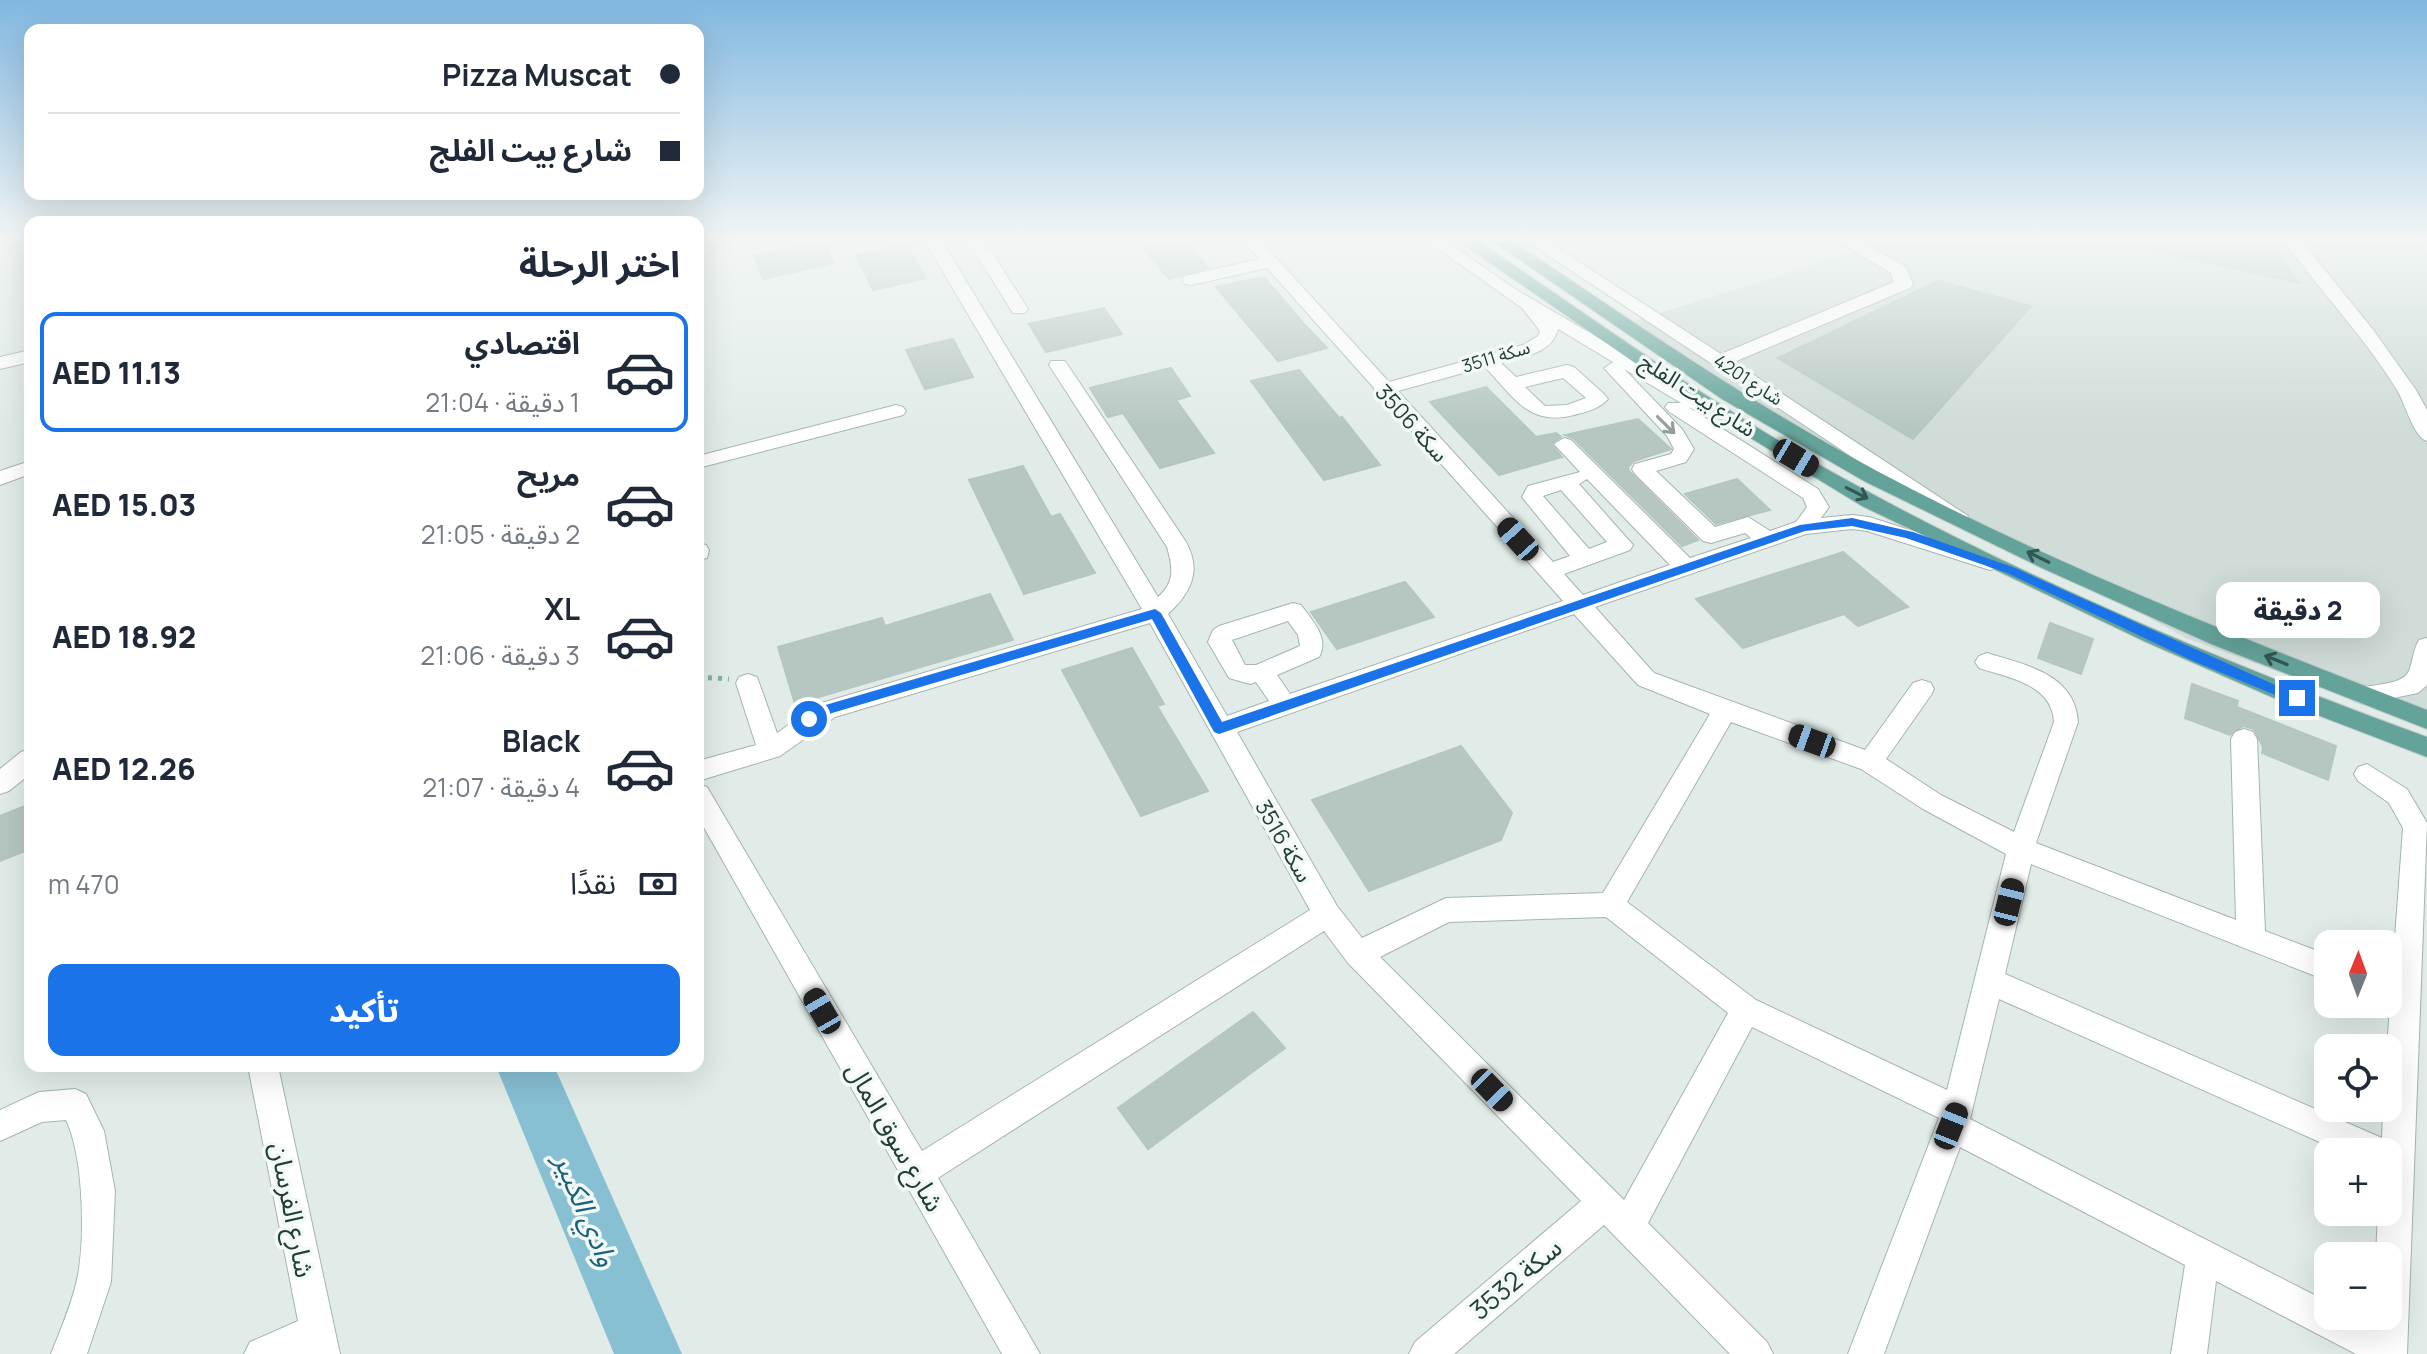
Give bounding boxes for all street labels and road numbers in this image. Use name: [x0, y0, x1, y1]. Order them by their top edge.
street label: سكة 3511: [1459, 334, 1533, 378]
street label: شارع بيت الفلج: [1633, 346, 1762, 445]
street label: شارع 4201: [1708, 348, 1788, 413]
street label: سكة 3506: [1369, 377, 1455, 469]
street label: سكة 3516: [1248, 794, 1320, 888]
street label: شارع سوق المال: [837, 1055, 953, 1219]
street label: شارع الفرسان: [260, 1139, 324, 1281]
street label: سكة 3532: [1462, 1229, 1569, 1327]

